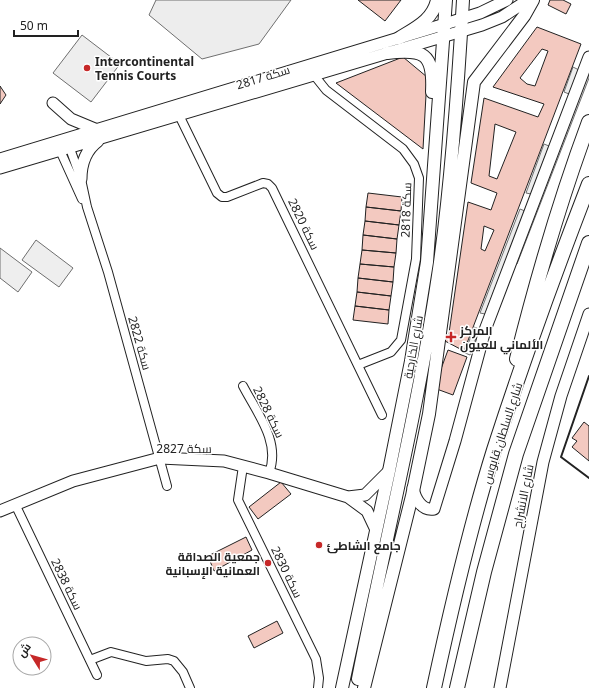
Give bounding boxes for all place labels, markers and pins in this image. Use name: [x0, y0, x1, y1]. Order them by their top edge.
place label: Intercontinental Tennis Courts: [95, 53, 194, 84]
marker: Intercontinental Tennis Courts: [82, 63, 92, 73]
place label: المركز الألماني للعيون: [459, 322, 543, 355]
marker: المركز الألماني للعيون: [445, 331, 457, 343]
place label: جامع الشاطئ: [327, 537, 401, 555]
marker: جامع الشاطئ: [314, 540, 324, 550]
place label: جمعية الصداقة العمانية الإسبانية: [165, 548, 260, 579]
marker: جمعية الصداقة العمانية الإسبانية: [263, 558, 273, 568]

